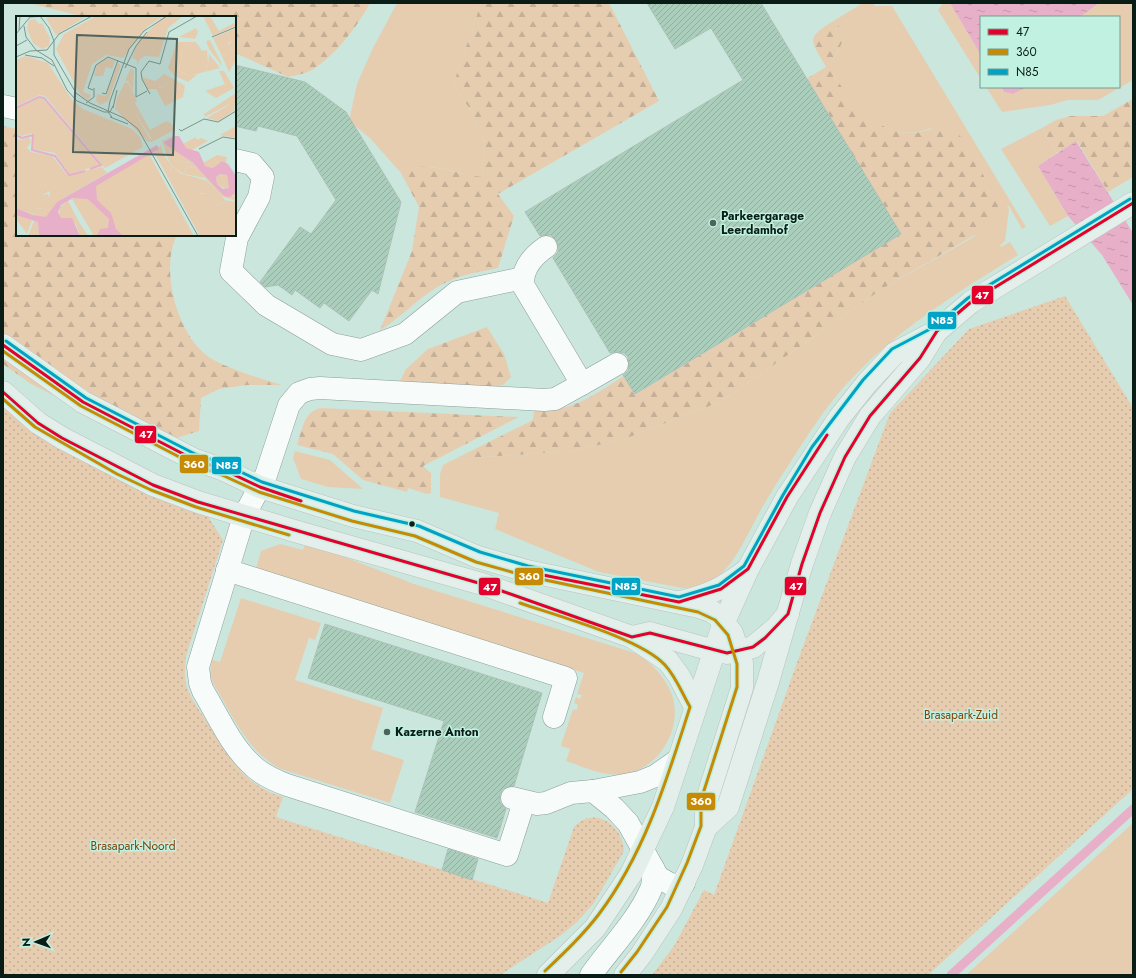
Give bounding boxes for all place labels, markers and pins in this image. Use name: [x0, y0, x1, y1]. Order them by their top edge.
place label: Parkeergarage Leerdamhof: [721, 207, 804, 239]
marker: Parkeergarage Leerdamhof: [708, 218, 718, 228]
unlabelled marker: [407, 519, 417, 529]
place label: Kazerne Anton: [395, 723, 479, 741]
marker: Kazerne Anton: [382, 727, 392, 737]

